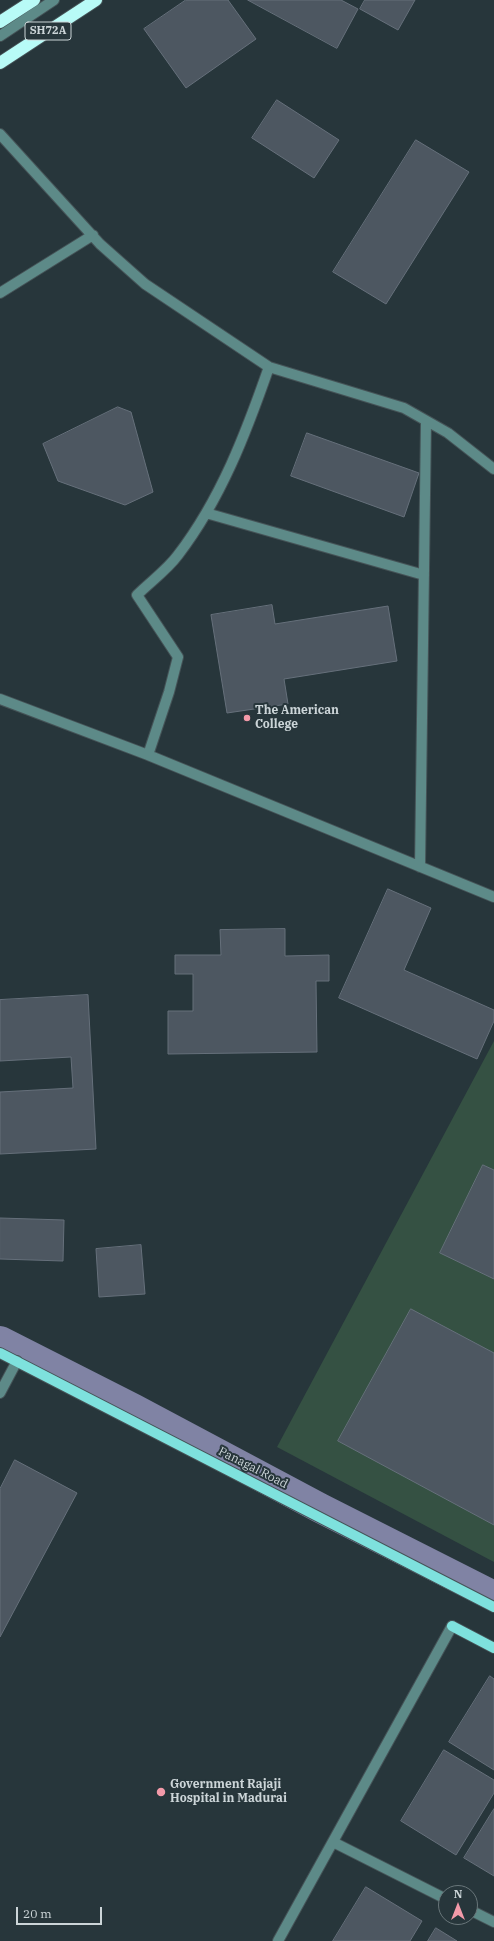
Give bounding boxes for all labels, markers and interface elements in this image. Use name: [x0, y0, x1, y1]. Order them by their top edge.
road number: SH72A: [25, 22, 71, 40]
place label: The American College: [255, 704, 339, 732]
marker: The American College: [242, 713, 252, 723]
street label: Panagal Road: [216, 1444, 290, 1492]
place label: Government Rajaji Hospital in Madurai: [170, 1778, 287, 1806]
marker: Government Rajaji Hospital in Madurai: [155, 1786, 167, 1798]
north arrow: [438, 1885, 478, 1925]
text: N: [454, 1887, 462, 1901]
scale bar: [18, 1899, 104, 1925]
text: 20 m: [23, 1906, 52, 1921]

